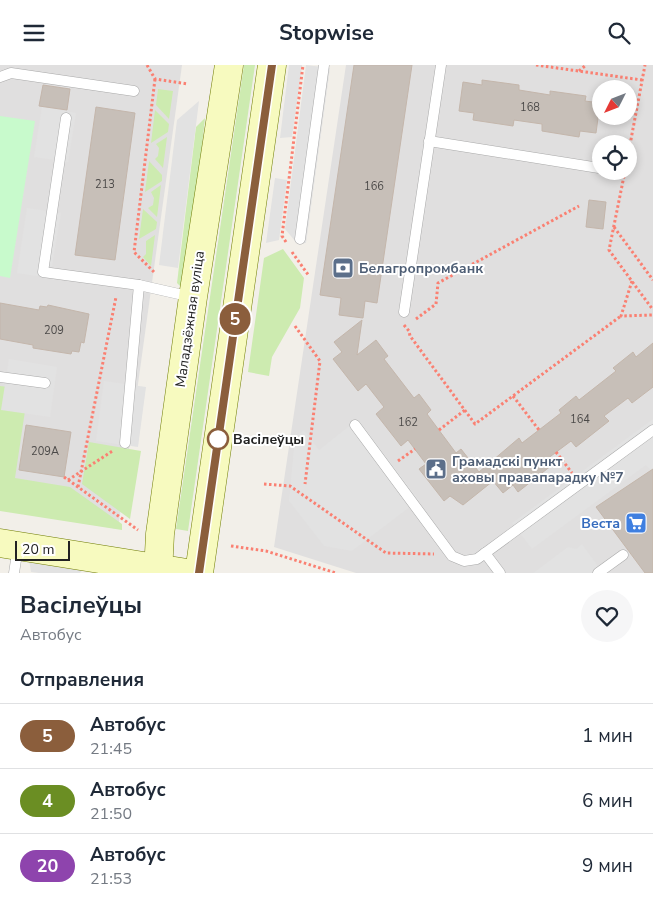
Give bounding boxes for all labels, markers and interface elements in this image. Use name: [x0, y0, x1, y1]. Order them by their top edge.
text: Stopwise: [279, 18, 374, 48]
icon: menu: [20, 19, 48, 47]
icon: search: [605, 19, 633, 47]
north arrow: [592, 80, 638, 125]
map controls: [592, 80, 637, 180]
house number: 168: [520, 100, 540, 115]
button: locate: [592, 135, 637, 180]
house number: 213: [95, 177, 115, 192]
house number: 166: [364, 179, 384, 194]
street label: Маладзёжная вуліца: [171, 249, 209, 389]
bank icon: Белагропромбанк: [331, 256, 355, 280]
place label: Белагропромбанк: [359, 259, 483, 278]
line badge: 5: [219, 303, 251, 335]
text: 5: [230, 307, 240, 331]
house number: 209: [44, 323, 64, 338]
house number: 164: [570, 412, 590, 427]
house number: 162: [398, 415, 418, 430]
marker: Васілеўцы: [207, 428, 229, 450]
place label: Васілеўцы: [233, 430, 304, 449]
house number: 209А: [31, 444, 59, 459]
place label: Грамадскі пункт аховы правапарадку №7: [452, 452, 624, 487]
public building icon: Грамадскі пункт аховы правапарадку №7: [424, 457, 448, 481]
supermarket icon: Веста: [624, 511, 648, 535]
place label: Веста: [581, 514, 620, 533]
scale bar: [15, 538, 70, 561]
text: 20 m: [22, 540, 54, 559]
text: Васілеўцы: [20, 589, 142, 621]
button: heart: [581, 590, 633, 642]
text: Автобус: [20, 624, 82, 646]
text: Отправления: [20, 667, 144, 693]
text: Автобус: [90, 712, 166, 738]
text: 1 мин: [582, 723, 633, 749]
text: 5: [42, 724, 53, 748]
text: 21:45: [90, 738, 132, 760]
text: Автобус: [90, 777, 166, 803]
text: 6 мин: [582, 788, 633, 814]
text: 4: [42, 789, 53, 813]
text: 21:50: [90, 803, 132, 825]
text: Автобус: [90, 842, 166, 868]
text: 9 мин: [582, 853, 633, 879]
text: 20: [37, 854, 58, 878]
text: 21:53: [90, 868, 132, 890]

